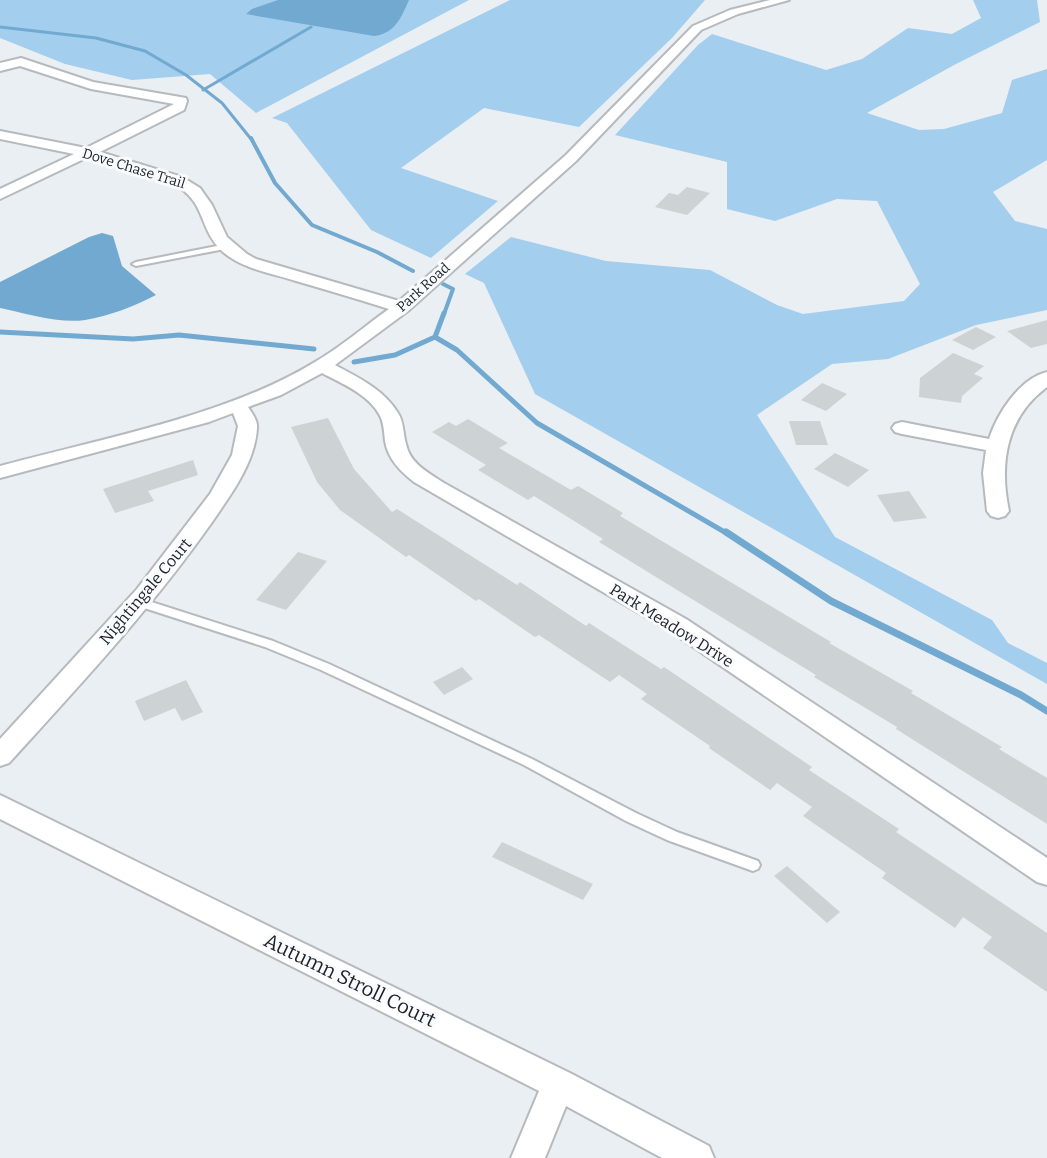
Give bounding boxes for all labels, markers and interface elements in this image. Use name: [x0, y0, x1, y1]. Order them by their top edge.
street label: Dove Chase Trail: [80, 145, 187, 192]
street label: Park Road: [393, 259, 453, 316]
street label: Nightingale Court: [95, 534, 195, 648]
street label: Park Meadow Drive: [606, 580, 737, 671]
street label: Autumn Stroll Court: [260, 928, 440, 1032]

